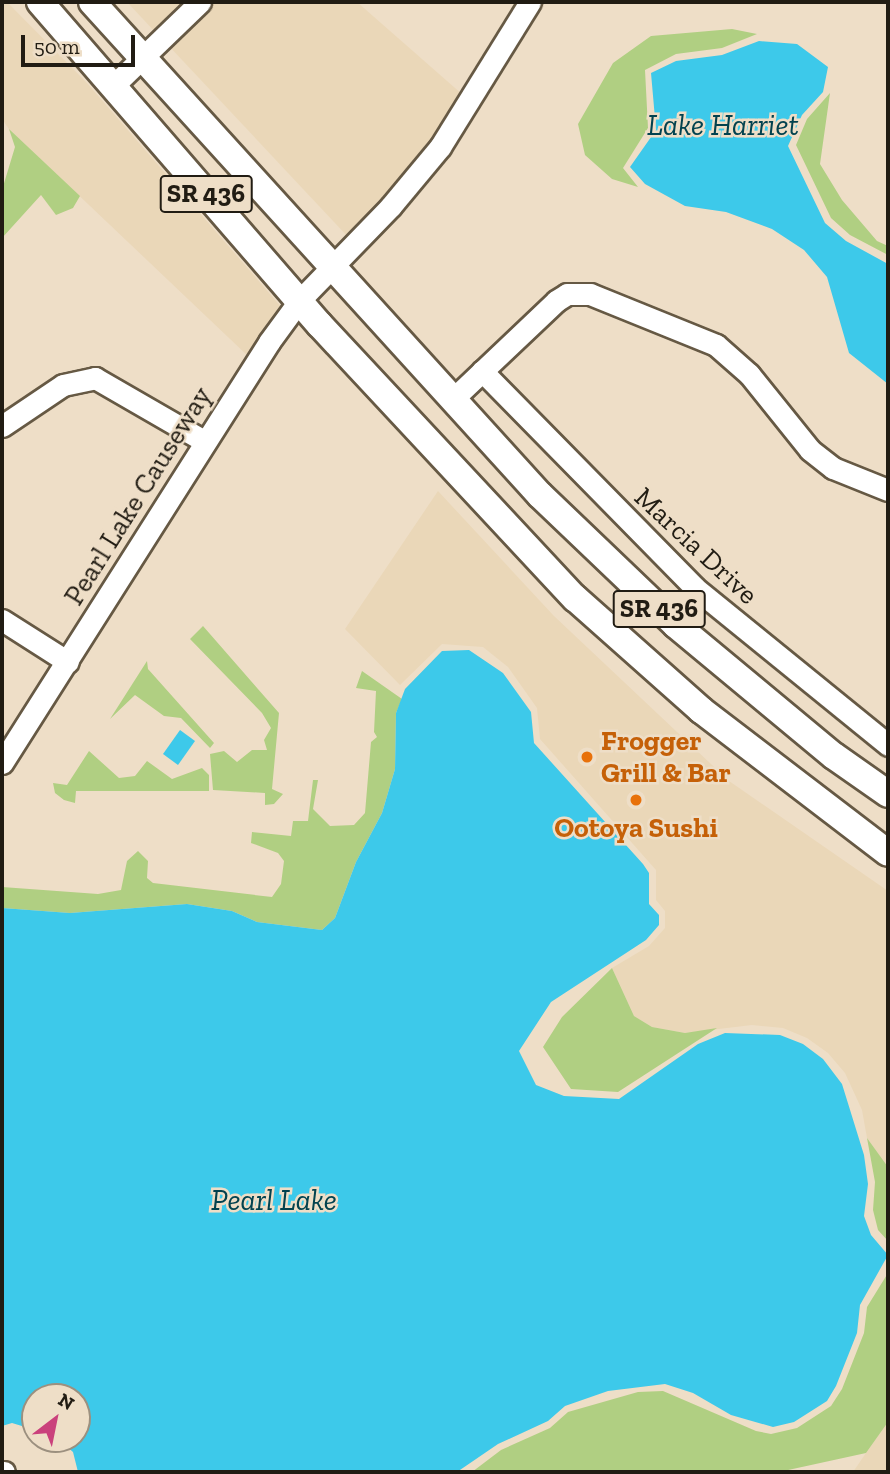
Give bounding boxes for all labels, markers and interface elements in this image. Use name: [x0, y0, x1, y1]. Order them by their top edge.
scale bar: [24, 21, 138, 65]
text: 50 m: [34, 34, 80, 59]
water label: Lake Harriet: [647, 107, 799, 143]
road number: SR 436: [159, 172, 253, 216]
street label: Pearl Lake Causeway: [57, 381, 219, 611]
street label: Marcia Drive: [627, 480, 765, 612]
road number: SR 436: [612, 586, 706, 632]
place label: Frogger Grill & Bar: [601, 724, 731, 790]
marker: Frogger Grill & Bar: [579, 749, 595, 765]
marker: Ootoya Sushi: [628, 792, 644, 808]
place label: Ootoya Sushi: [554, 811, 718, 845]
water label: Pearl Lake: [211, 1182, 337, 1218]
north arrow: [21, 1383, 91, 1453]
text: N: [54, 1388, 79, 1415]

